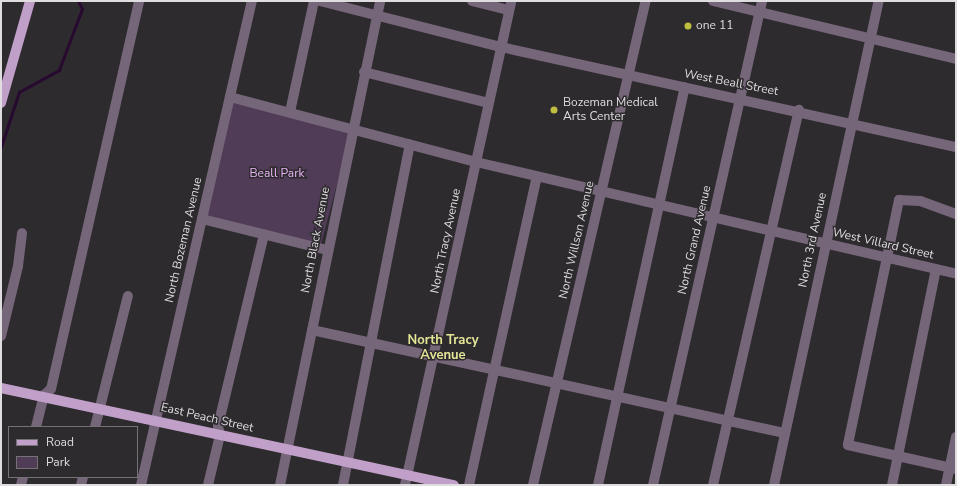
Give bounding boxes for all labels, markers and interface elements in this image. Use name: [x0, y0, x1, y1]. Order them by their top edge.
place label: one 11: [696, 19, 733, 33]
marker: one 11: [683, 21, 693, 31]
street label: West Beall Street: [683, 67, 779, 99]
place label: Bozeman Medical Arts Center: [563, 96, 658, 124]
marker: Bozeman Medical Arts Center: [548, 104, 560, 116]
park label: Beall Park: [249, 167, 305, 181]
street label: North Bozeman Avenue: [163, 176, 205, 304]
street label: North Willson Avenue: [556, 180, 598, 300]
street label: North Grand Avenue: [675, 184, 715, 296]
street label: North Black Avenue: [299, 186, 333, 294]
street label: North Tracy Avenue: [428, 187, 464, 295]
street label: North 3rd Avenue: [796, 191, 830, 289]
street label: West Villard Street: [831, 225, 935, 263]
district label: North Tracy Avenue: [407, 333, 479, 364]
street label: East Peach Street: [159, 400, 255, 436]
legend: [8, 426, 138, 478]
text: Road: [46, 434, 74, 450]
text: Park: [46, 454, 70, 470]

